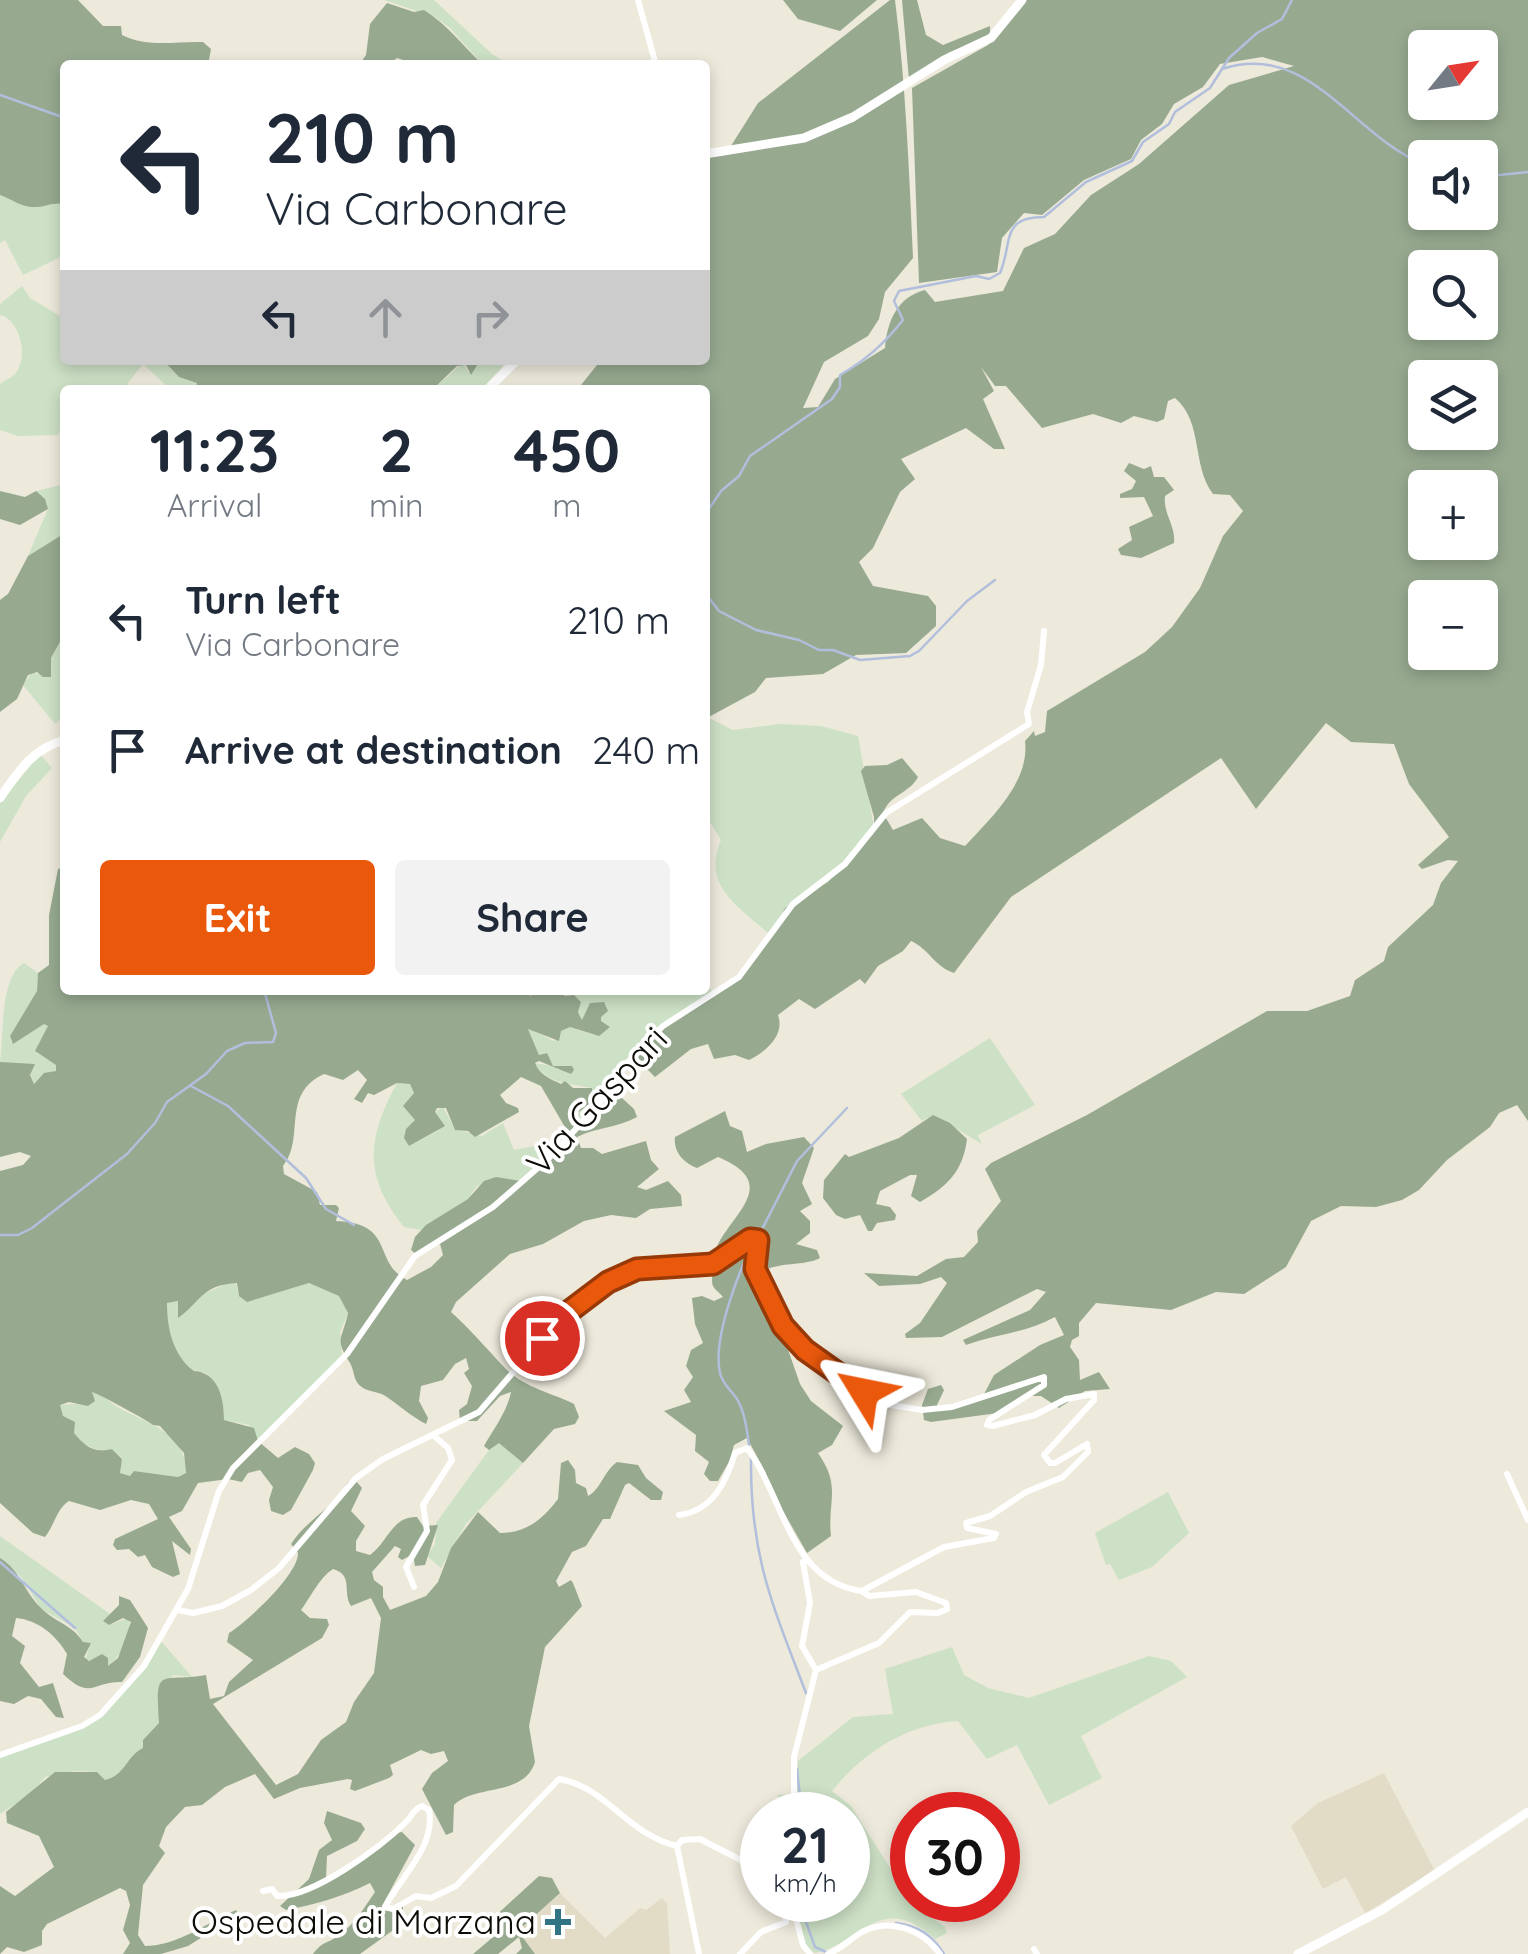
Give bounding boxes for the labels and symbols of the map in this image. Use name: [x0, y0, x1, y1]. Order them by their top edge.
north arrow: [1408, 30, 1498, 120]
street label: Via Gaspari: [516, 1017, 676, 1184]
pin: [500, 1296, 585, 1381]
position arrow: [812, 1340, 916, 1444]
speed limit sign: 30: [890, 1792, 1020, 1922]
place label: Ospedale di Marzana: [191, 1899, 536, 1943]
marker: Ospedale di Marzana: [545, 1909, 571, 1935]

